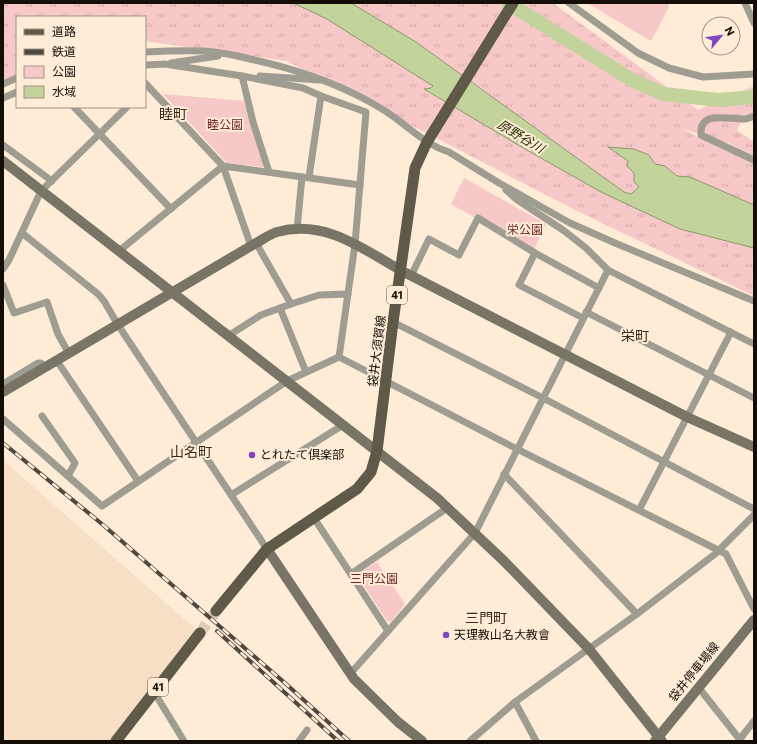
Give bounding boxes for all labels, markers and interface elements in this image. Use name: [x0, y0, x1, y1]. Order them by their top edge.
legend: [16, 16, 146, 108]
north arrow: [701, 16, 741, 56]
text: 道路: [52, 24, 76, 38]
text: N: [722, 24, 738, 38]
text: 鉄道: [52, 44, 76, 58]
text: 公園: [52, 64, 76, 78]
text: 水域: [52, 84, 76, 98]
district label: 睦町: [159, 105, 187, 122]
water label: 原野谷川: [495, 116, 549, 157]
park label: 睦公園: [207, 117, 243, 131]
park label: 栄公園: [507, 222, 543, 236]
road number: 41: [387, 286, 407, 304]
street label: 袋井大須賀線: [365, 314, 387, 388]
district label: 栄町: [621, 327, 649, 344]
district label: 山名町: [170, 443, 212, 460]
place label: とれたて倶楽部: [260, 447, 344, 461]
marker: とれたて倶楽部: [247, 450, 257, 460]
park label: 三門公園: [350, 571, 398, 585]
district label: 三門町: [465, 609, 507, 626]
place label: 天理教山名大教會: [454, 627, 550, 641]
marker: 天理教山名大教會: [441, 630, 451, 640]
street label: 袋井停車場線: [664, 639, 721, 705]
road number: 41: [148, 678, 168, 696]

